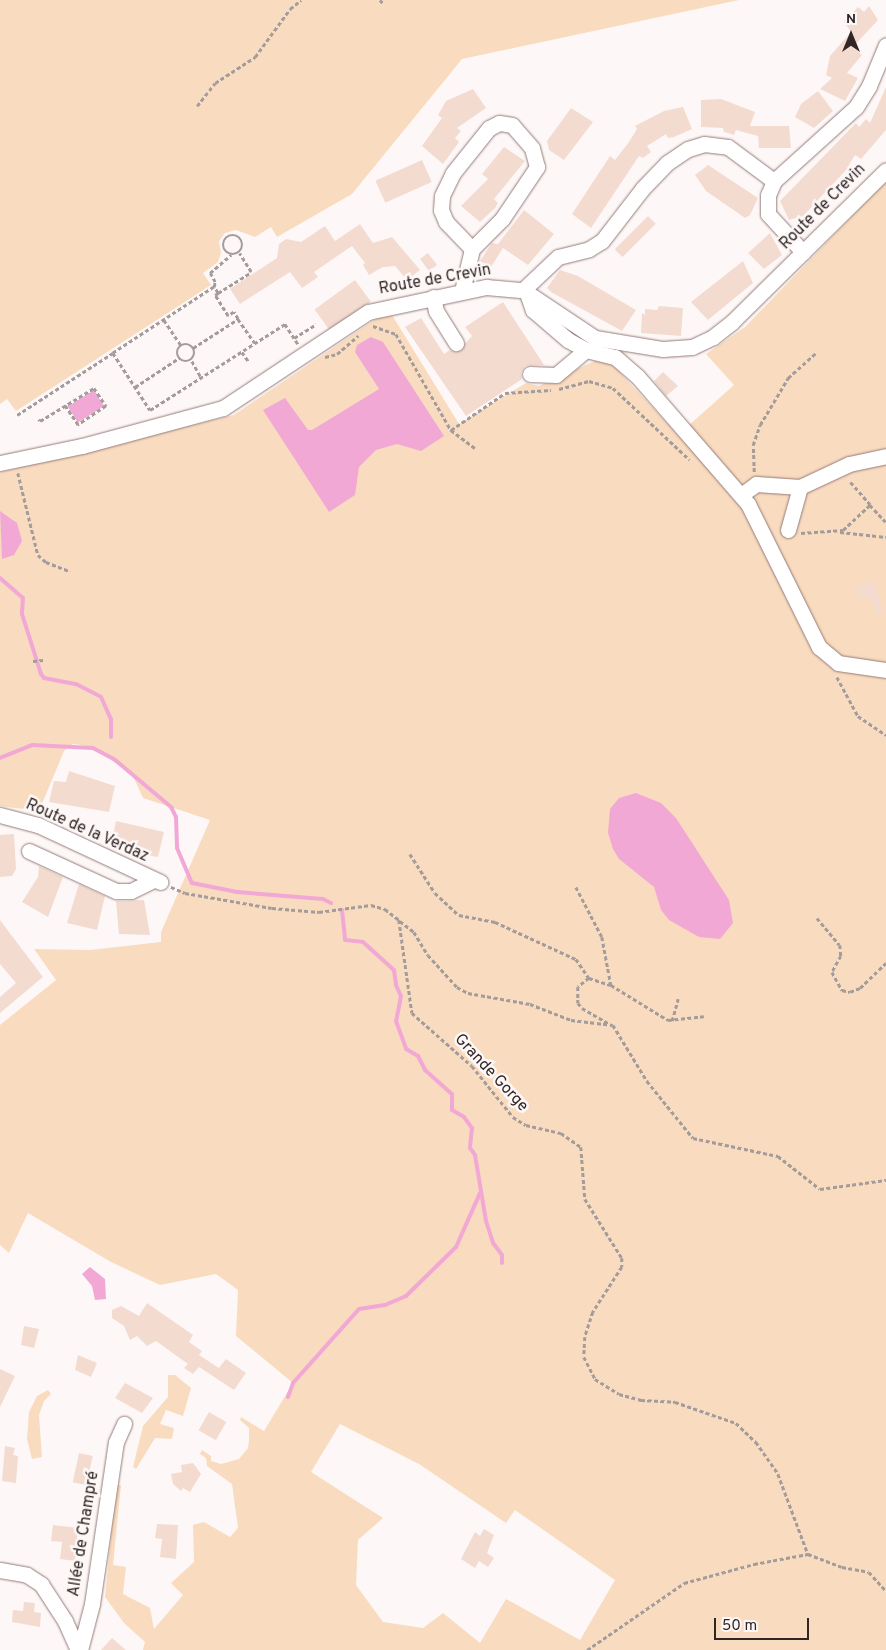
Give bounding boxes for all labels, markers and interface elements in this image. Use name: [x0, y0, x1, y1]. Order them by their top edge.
north arrow: [826, 10, 876, 60]
text: N: [846, 11, 856, 28]
street label: Route de Crevin: [776, 160, 870, 254]
street label: Route de Crevin: [377, 261, 493, 299]
street label: Route de la Verdaz: [22, 795, 152, 867]
street label: Grande Gorge: [450, 1030, 532, 1116]
street label: Allée de Champré: [65, 1470, 103, 1598]
scale bar: [716, 1608, 811, 1640]
text: 50 m: [722, 1617, 757, 1636]

